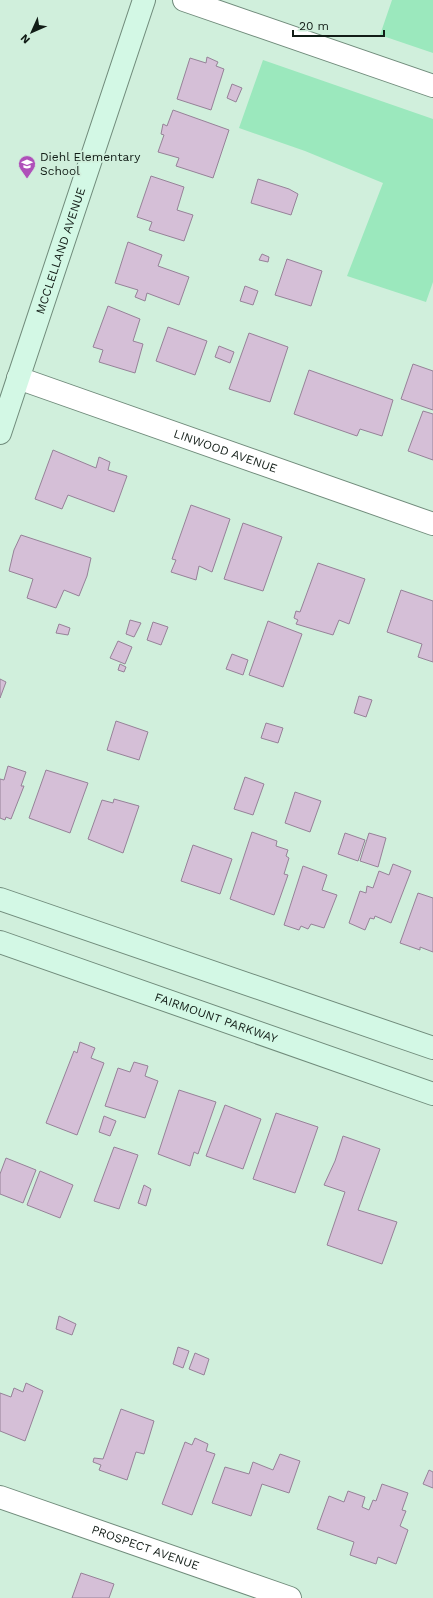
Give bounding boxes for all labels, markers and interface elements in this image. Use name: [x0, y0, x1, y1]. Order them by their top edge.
north arrow: [12, 12, 52, 52]
scale bar: [293, 12, 384, 38]
text: 20 m: [299, 19, 329, 33]
text: N: [18, 31, 33, 46]
place label: Diehl Elementary School: [40, 150, 141, 178]
school or university icon: Diehl Elementary School: [17, 154, 37, 179]
street label: MCCLELLAND AVENUE: [33, 185, 88, 316]
street label: LINWOOD AVENUE: [172, 426, 280, 476]
street label: FAIRMOUNT PARKWAY: [153, 990, 279, 1046]
street label: PROSPECT AVENUE: [90, 1522, 201, 1573]

